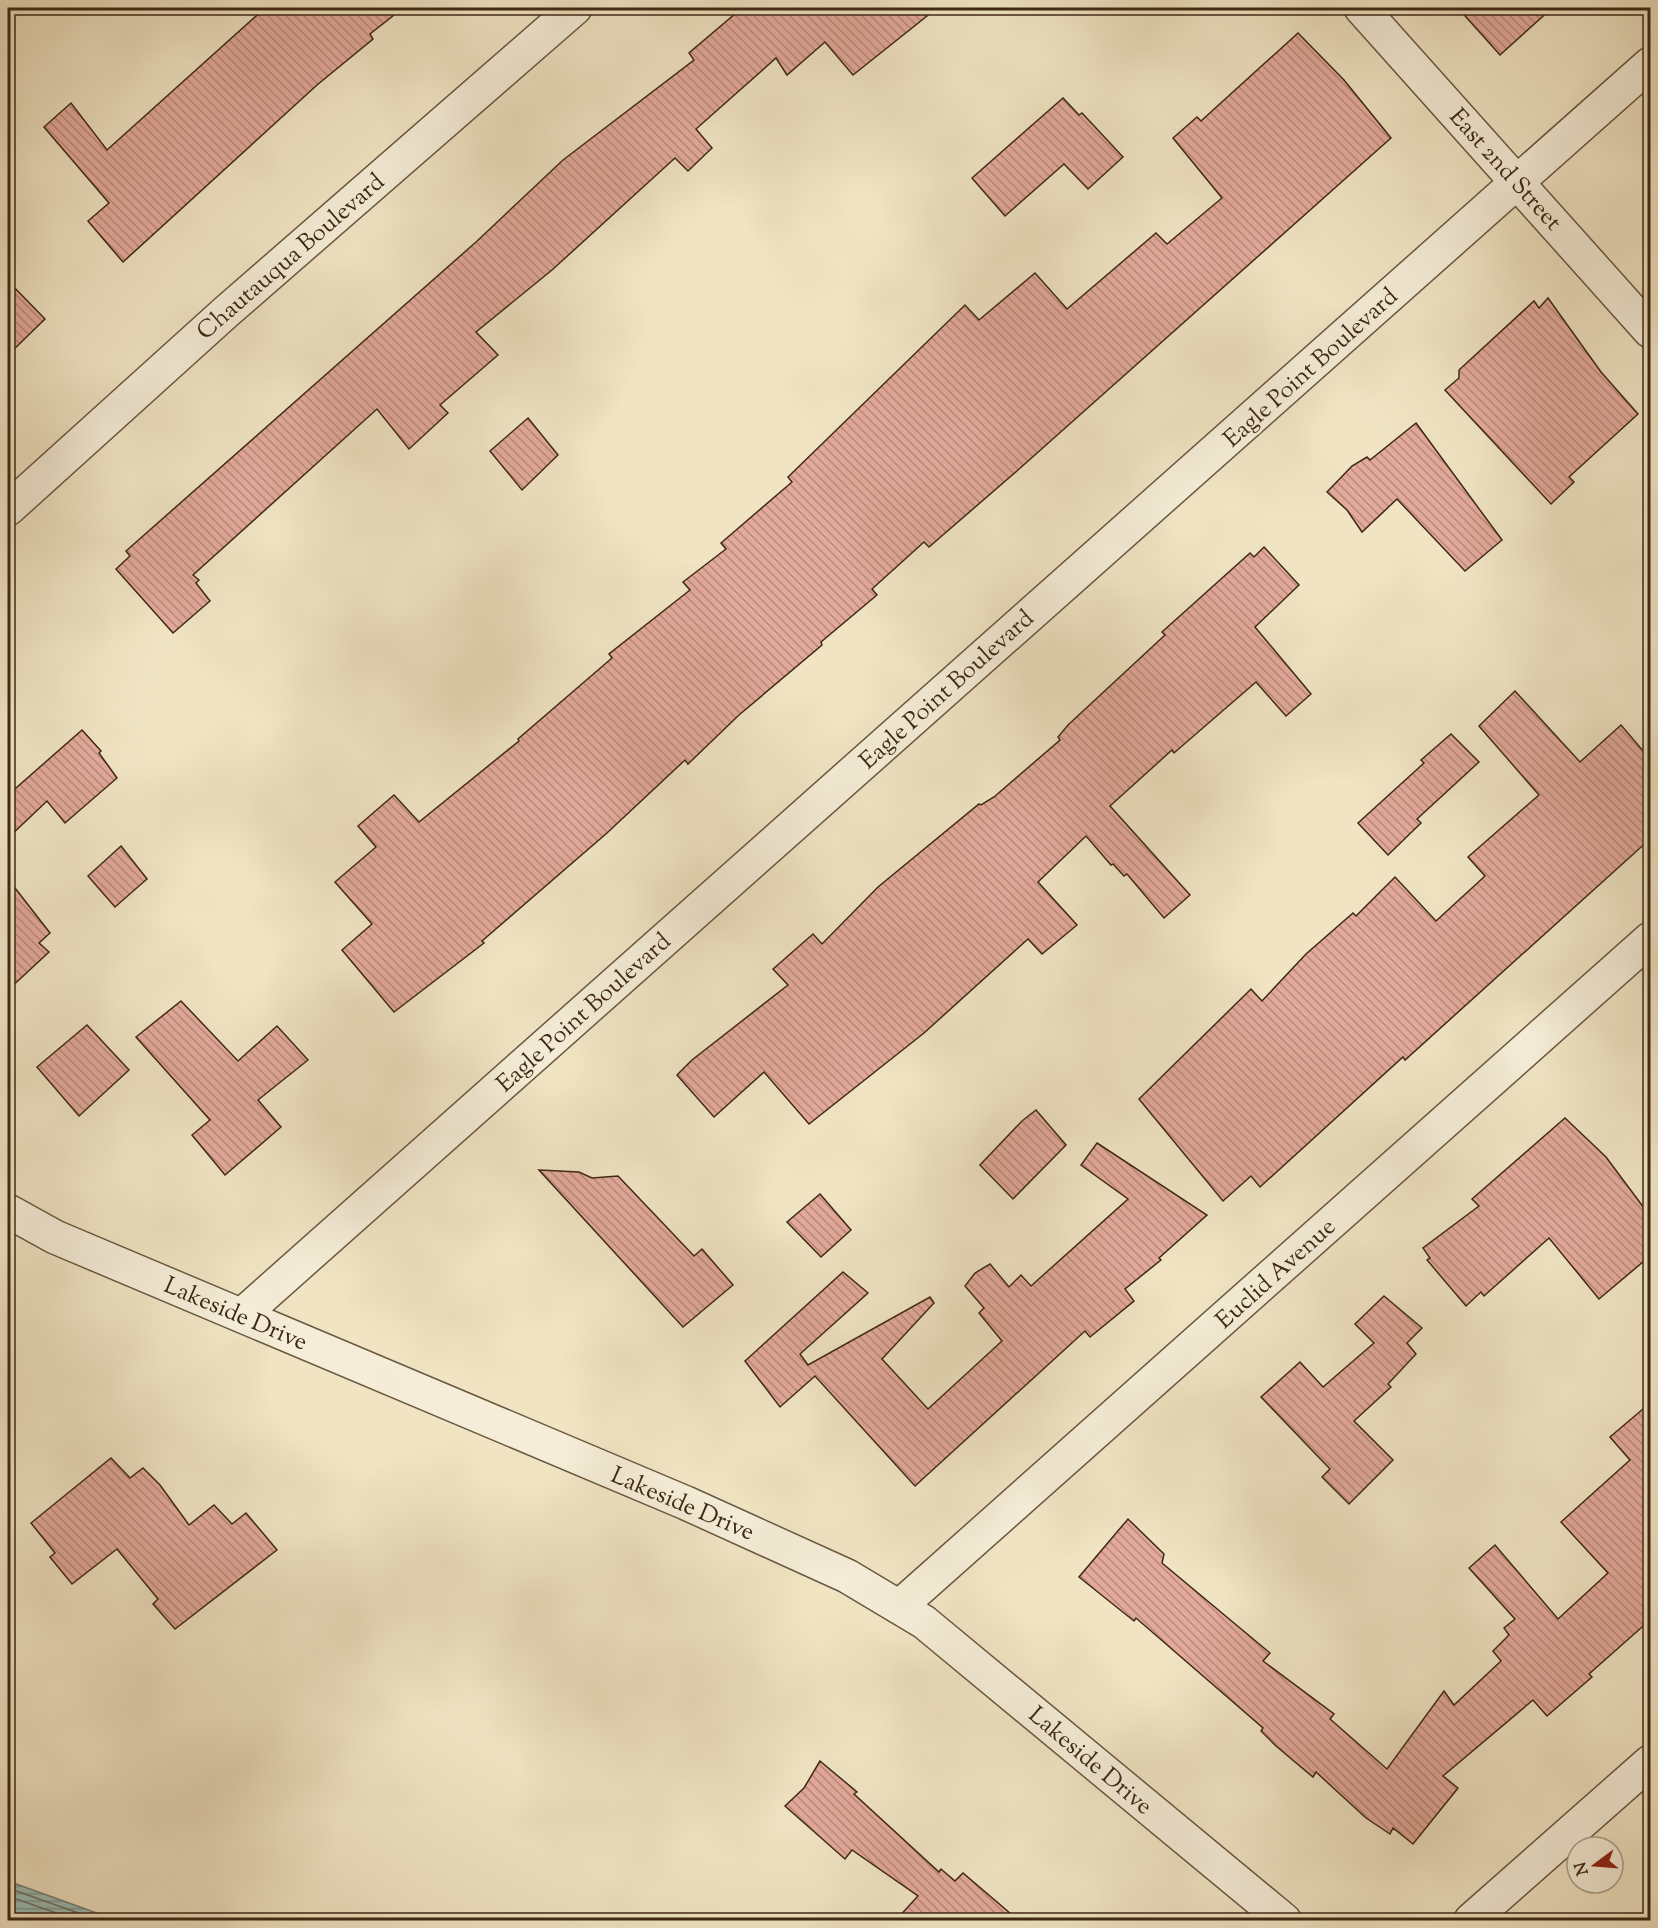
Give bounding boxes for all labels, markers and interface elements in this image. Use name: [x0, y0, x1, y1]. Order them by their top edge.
street label: East 2nd Street: [1440, 102, 1569, 239]
street label: Chautauqua Boulevard: [190, 166, 393, 349]
street label: Eagle Point Boulevard: [1217, 280, 1406, 456]
street label: Eagle Point Boulevard: [853, 602, 1042, 778]
street label: Eagle Point Boulevard: [490, 925, 679, 1101]
street label: Euclid Avenue: [1209, 1211, 1344, 1338]
street label: Lakeside Drive: [158, 1269, 312, 1360]
street label: Lakeside Drive: [605, 1459, 759, 1550]
street label: Lakeside Drive: [1020, 1699, 1159, 1824]
north arrow: [1565, 1835, 1625, 1895]
text: N: [1570, 1859, 1596, 1878]

